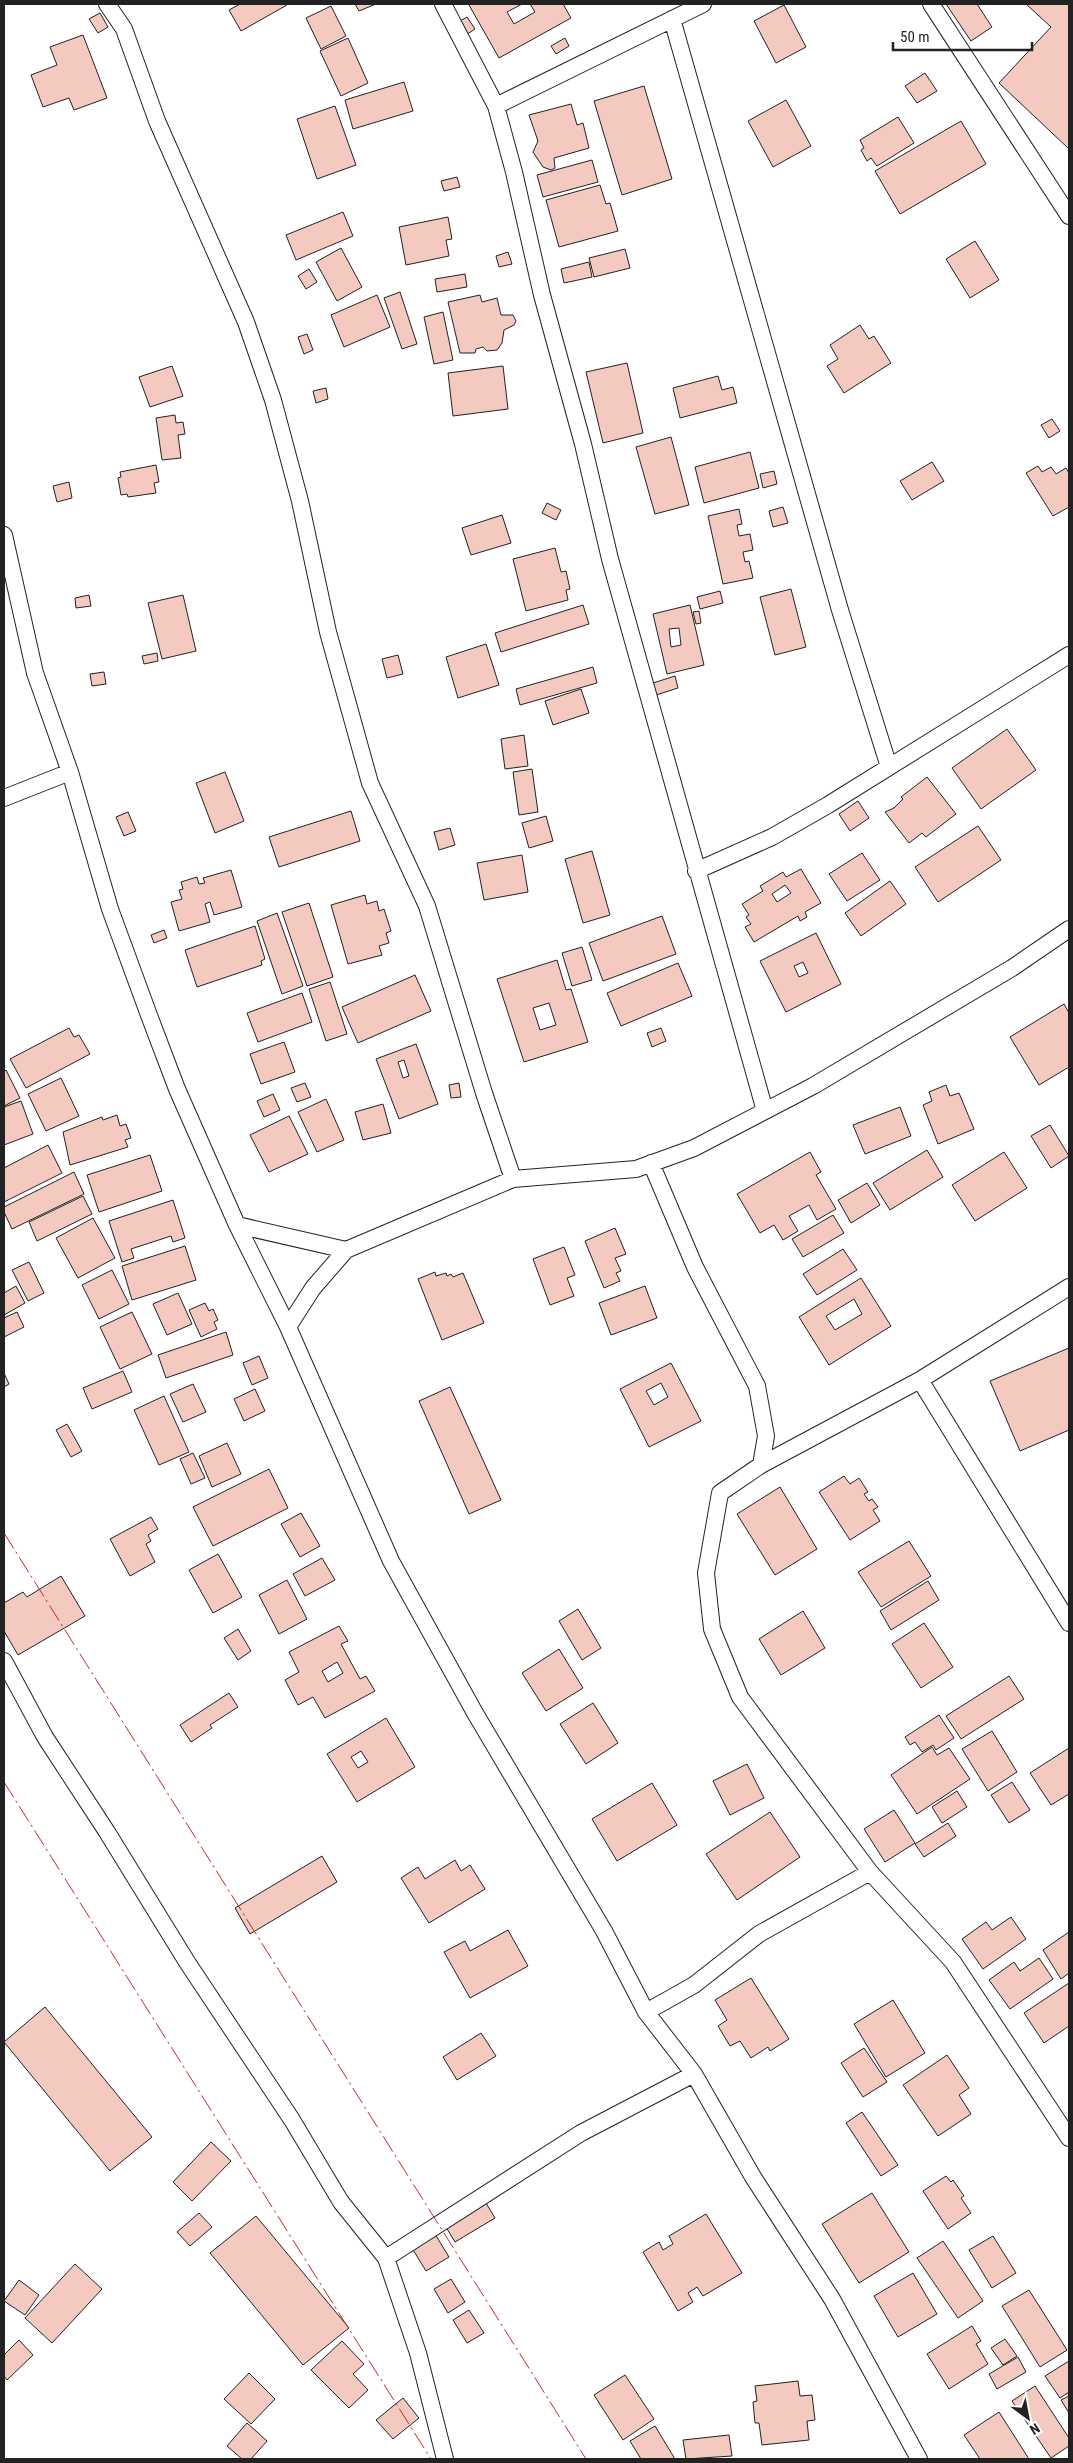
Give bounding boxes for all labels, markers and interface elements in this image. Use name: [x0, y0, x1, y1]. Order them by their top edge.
scale bar: [893, 20, 1032, 52]
text: 50 m: [900, 28, 930, 46]
north arrow: [1003, 2393, 1053, 2443]
text: N: [1027, 2420, 1043, 2438]

